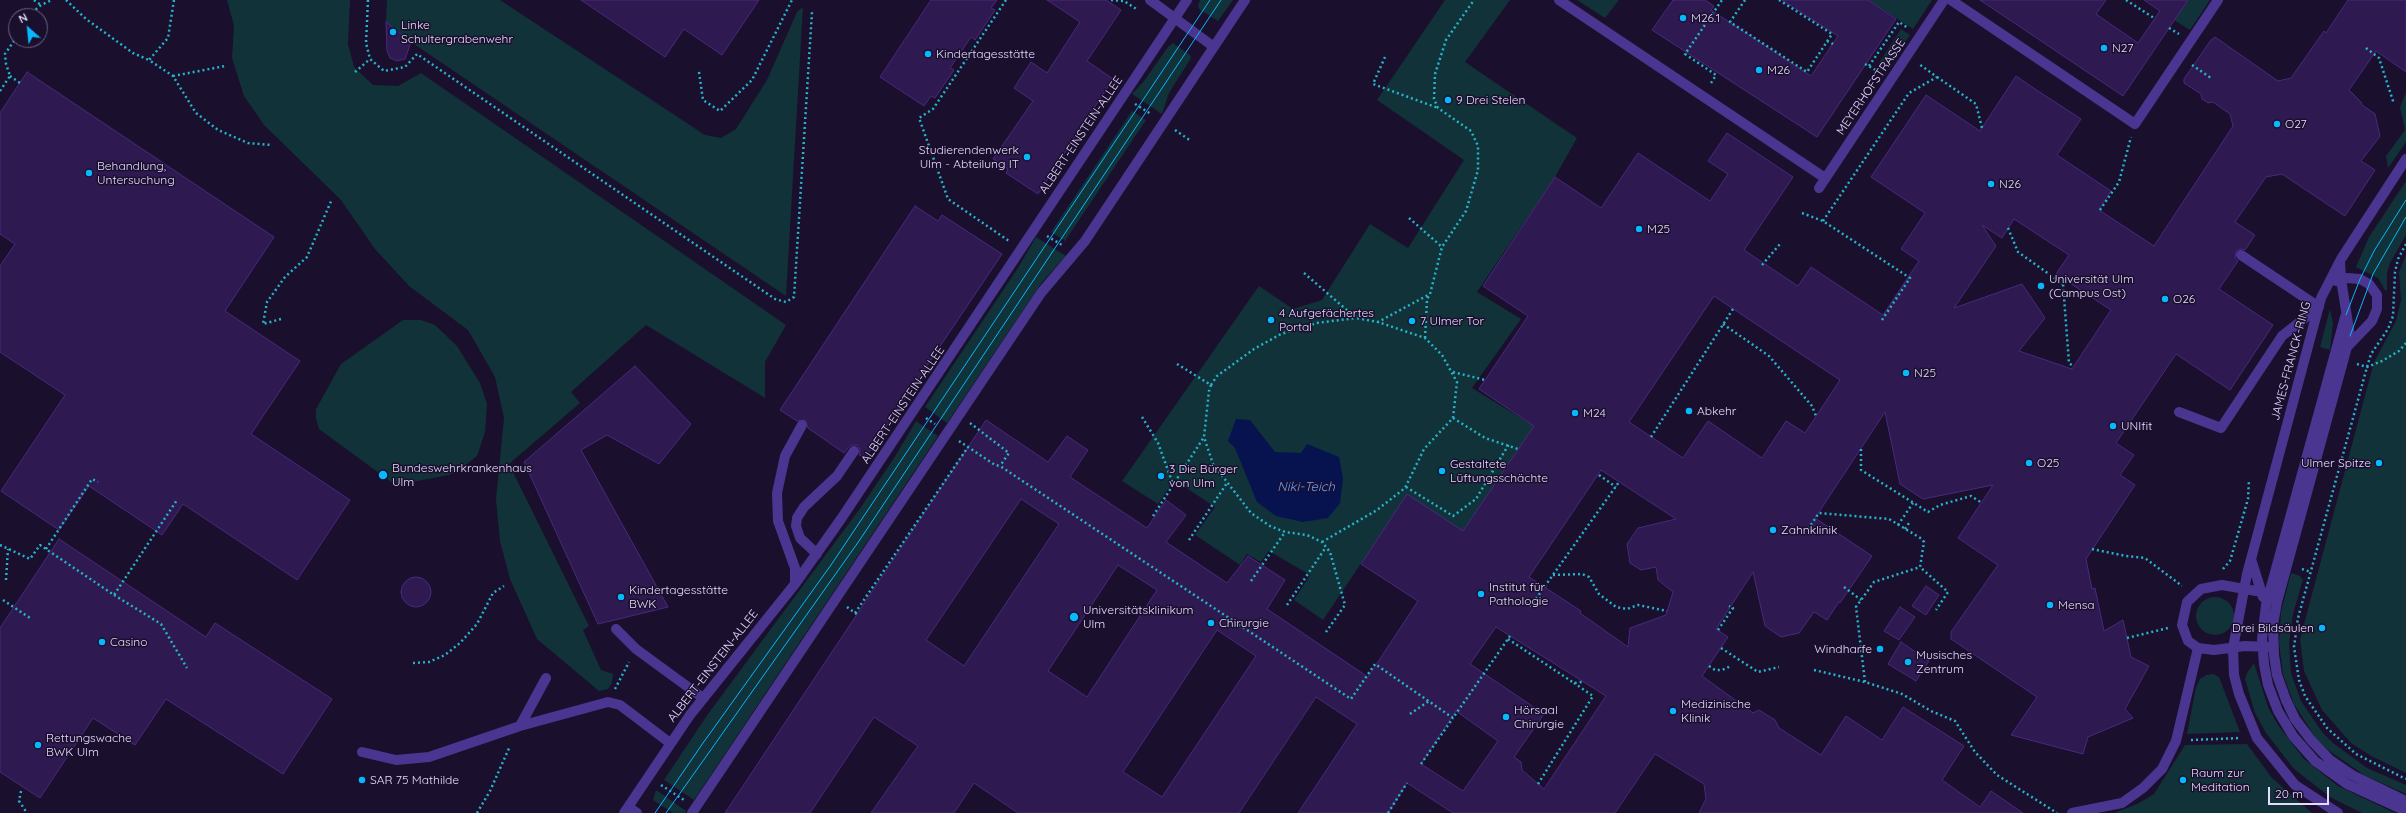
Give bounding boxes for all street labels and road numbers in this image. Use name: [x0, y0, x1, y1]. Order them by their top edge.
street label: MEYERHOFSTRASSE: [1833, 36, 1909, 138]
street label: ALBERT-EINSTEIN-ALLEE: [1036, 74, 1126, 196]
street label: JAMES-FRANCK-RING: [2268, 300, 2314, 422]
street label: ALBERT-EINSTEIN-ALLEE: [858, 344, 948, 466]
street label: ALBERT-EINSTEIN-ALLEE: [665, 607, 761, 725]

